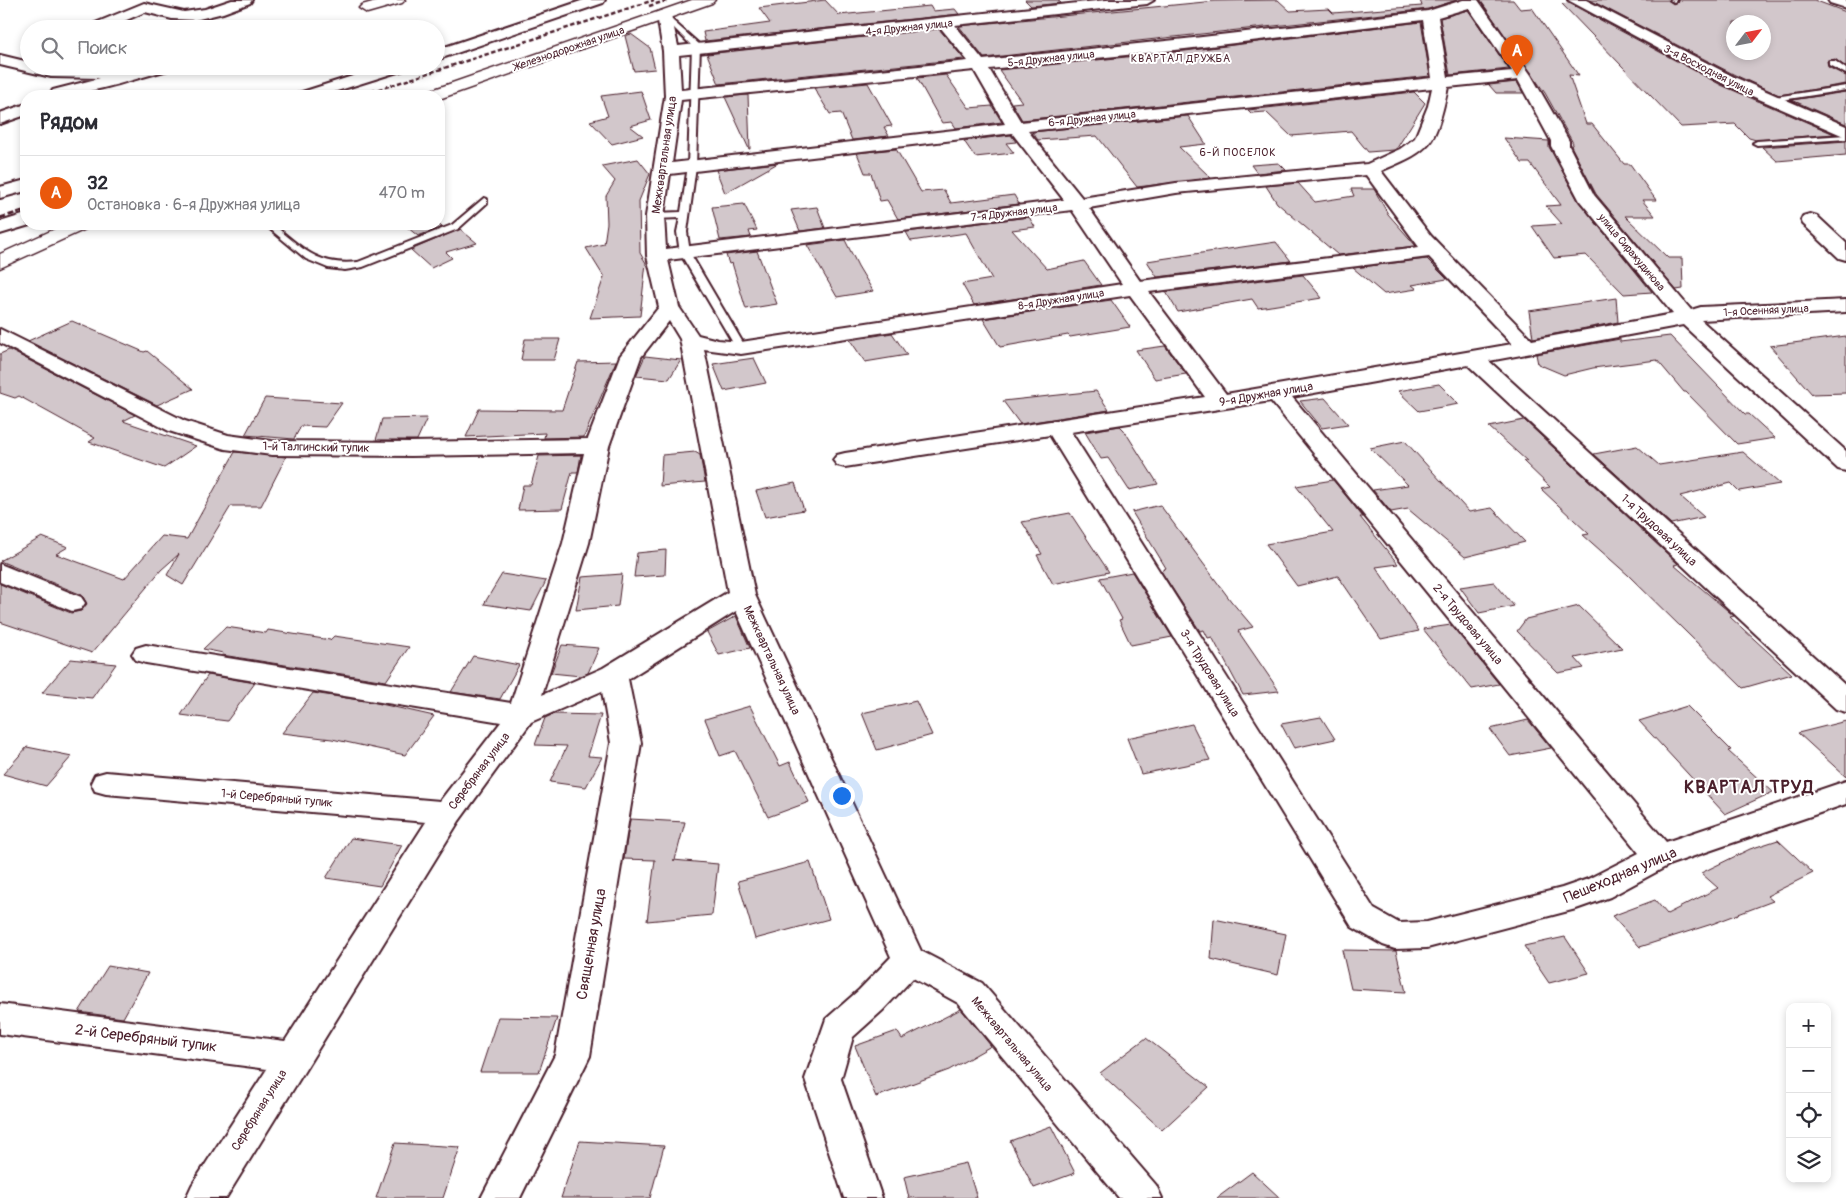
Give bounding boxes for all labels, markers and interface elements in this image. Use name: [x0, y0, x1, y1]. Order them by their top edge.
north arrow: [1726, 15, 1771, 60]
street label: 4-я Дружная улица: [865, 16, 953, 39]
search box: [20, 20, 445, 75]
street label: Железнодорожная улица: [510, 23, 626, 74]
icon: search: [38, 34, 66, 62]
pin: A: [1501, 35, 1533, 76]
text: Поиск: [78, 36, 128, 60]
street label: 3-я Восходная улица: [1661, 42, 1756, 99]
street label: 5-я Дружная улица: [1007, 47, 1095, 70]
district label: КВАРТАЛ ДРУЖБА: [1131, 52, 1231, 65]
street label: Межквартальная улица: [649, 95, 680, 215]
street label: 6-я Дружная улица: [1048, 107, 1136, 130]
text: Рядом: [40, 109, 98, 136]
district label: 6-Й ПОСЕЛОК: [1199, 146, 1277, 159]
text: 32: [87, 171, 108, 195]
text: A: [51, 183, 61, 203]
text: 470 m: [379, 183, 425, 203]
text: Остановка · 6-я Дружная улица: [87, 195, 300, 215]
street label: 7-я Дружная улица: [970, 201, 1058, 224]
street label: улица Сиражудинова: [1595, 210, 1668, 294]
street label: 8-я Дружная улица: [1017, 286, 1105, 313]
street label: 1-я Осенняя улица: [1723, 302, 1809, 319]
street label: 9-я Дружная улица: [1218, 379, 1315, 410]
street label: 1-й Талгинский тупик: [262, 439, 370, 456]
street label: 1-я Трудовая улица: [1617, 491, 1700, 570]
street label: 2-я Трудовая улица: [1429, 581, 1506, 668]
street label: Межквартальная улица: [740, 603, 804, 718]
street label: 3-я Трудовая улица: [1177, 627, 1243, 720]
street label: Серебряная улица: [445, 729, 514, 813]
district label: КВАРТАЛ ТРУД: [1684, 776, 1814, 799]
your location: [829, 783, 855, 809]
street label: 1-й Серебряный тупик: [220, 786, 333, 811]
street label: Пешеходная улица: [1561, 843, 1680, 908]
street label: Священная улица: [572, 887, 611, 1001]
street label: Межквартальная улица: [968, 994, 1056, 1095]
map controls: [1786, 1003, 1831, 1183]
button: +: [1786, 1003, 1831, 1048]
street label: 2-й Серебряный тупик: [74, 1020, 218, 1057]
button: −: [1786, 1048, 1831, 1093]
street label: Серебряная улица: [228, 1067, 291, 1154]
button: locate: [1786, 1093, 1831, 1138]
button: layers: [1786, 1138, 1831, 1183]

